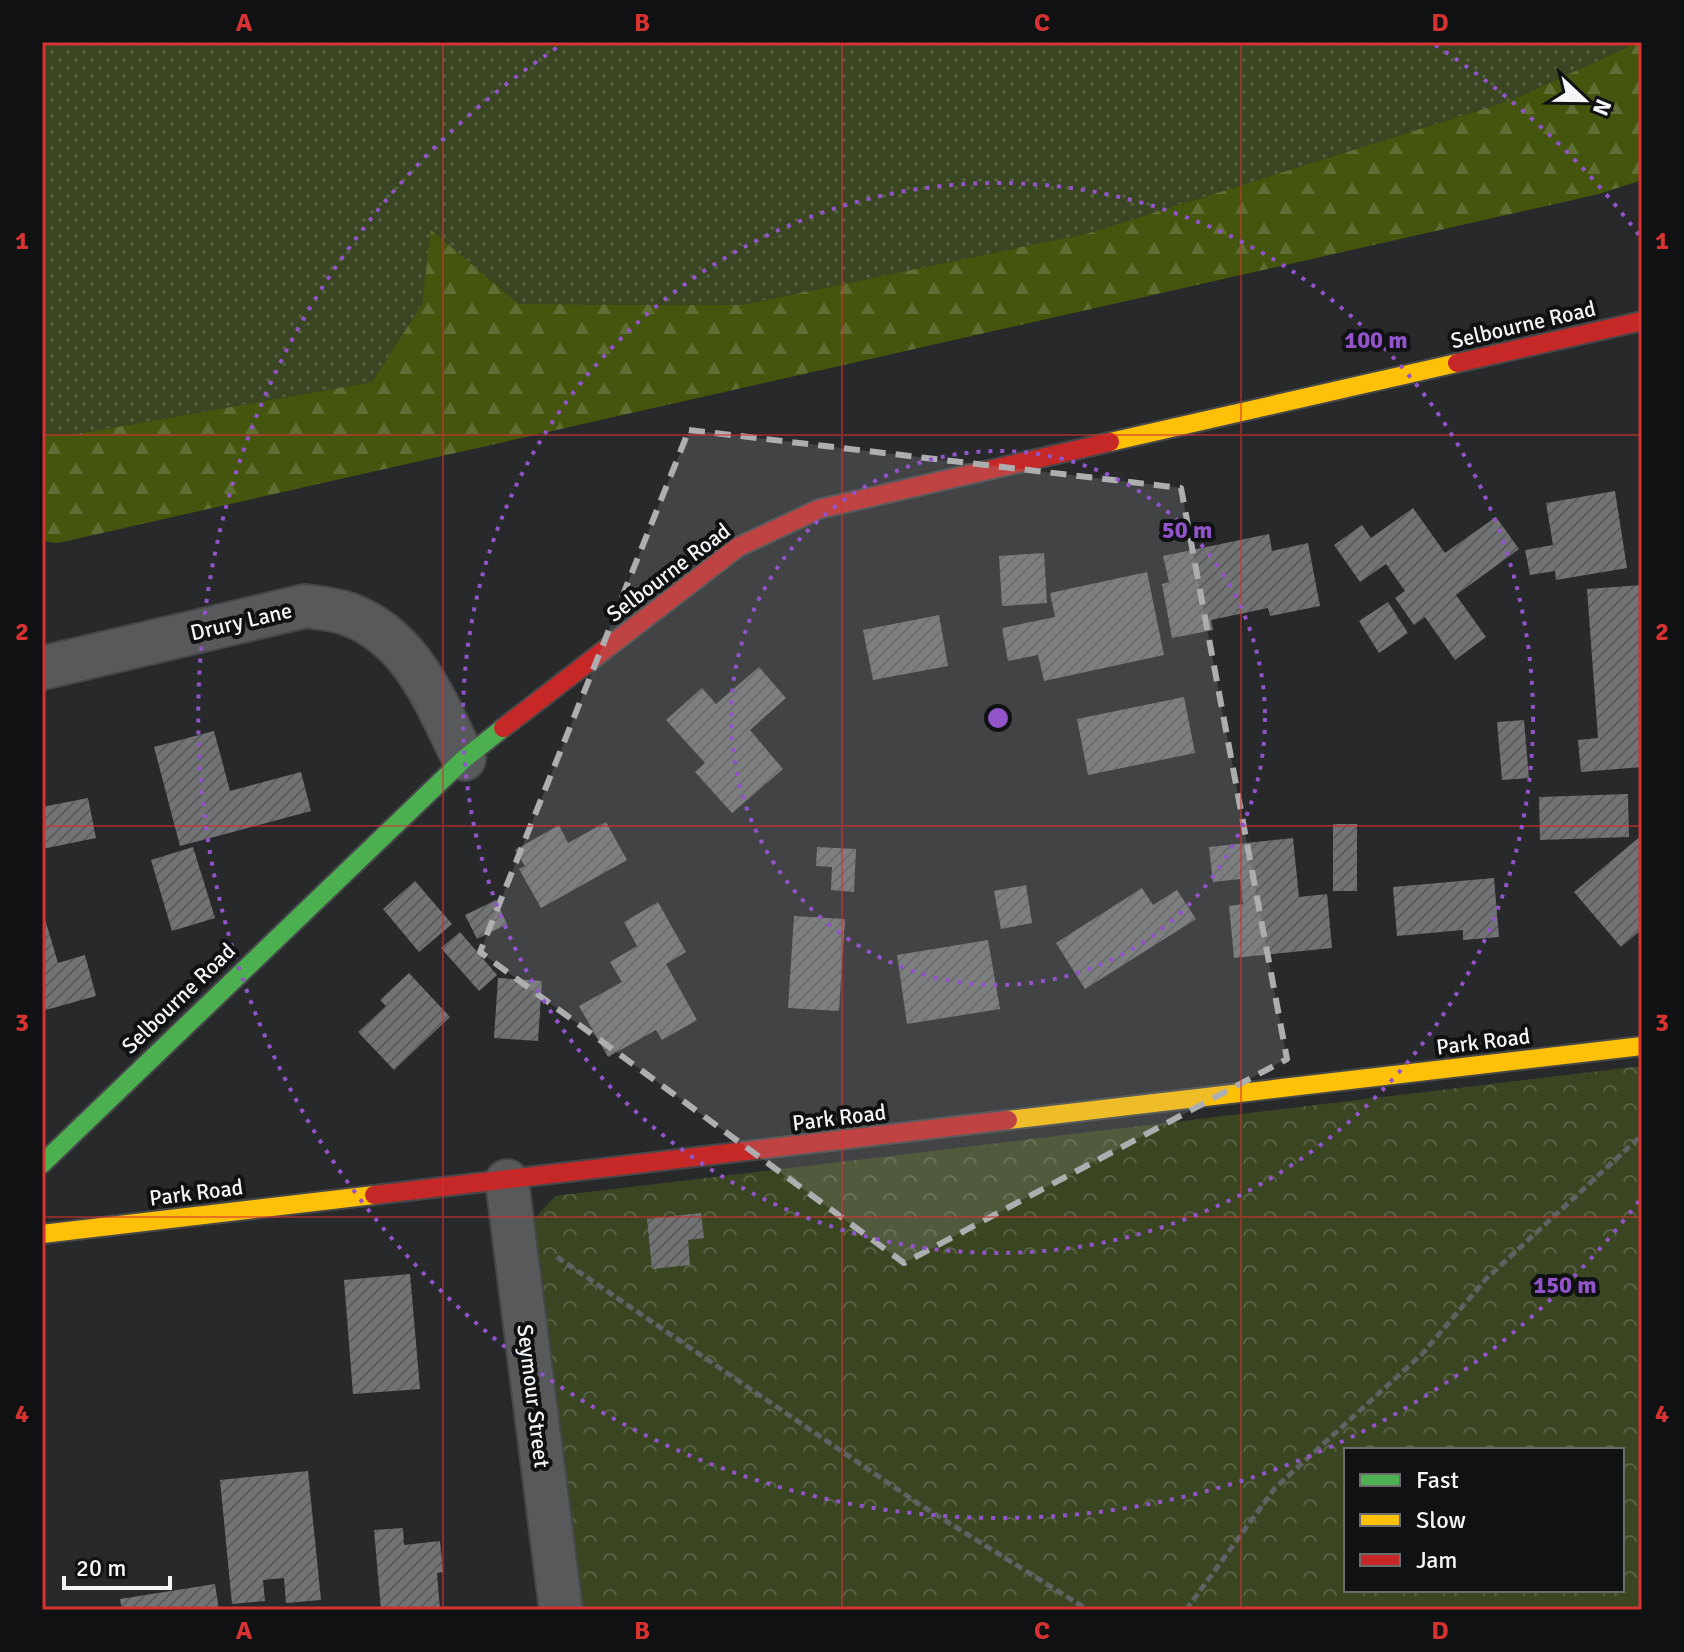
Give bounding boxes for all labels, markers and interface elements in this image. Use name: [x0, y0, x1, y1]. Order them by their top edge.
text: A: [236, 7, 253, 39]
text: B: [634, 7, 650, 39]
text: C: [1034, 7, 1050, 39]
text: D: [1431, 7, 1449, 39]
north arrow: [1544, 60, 1624, 140]
text: N: [1587, 95, 1617, 119]
text: 1: [15, 225, 29, 257]
text: 1: [1655, 225, 1669, 257]
street label: Selbourne Road: [1448, 295, 1598, 354]
text: 100 m: [1344, 325, 1408, 355]
text: 50 m: [1162, 515, 1212, 545]
street label: Selbourne Road: [601, 517, 735, 628]
street label: Drury Lane: [188, 597, 295, 646]
text: 2: [15, 616, 29, 648]
text: 2: [1655, 616, 1669, 648]
centre of rings: [984, 704, 1012, 732]
street label: Selbourne Road: [116, 937, 241, 1059]
text: 3: [15, 1007, 29, 1039]
text: 3: [1655, 1007, 1669, 1039]
street label: Park Road: [1435, 1022, 1531, 1061]
street label: Park Road: [791, 1098, 887, 1137]
street label: Park Road: [148, 1173, 244, 1212]
text: 150 m: [1533, 1270, 1597, 1300]
street label: Seymour Street: [511, 1323, 556, 1470]
text: 4: [15, 1398, 29, 1430]
text: 4: [1655, 1398, 1669, 1430]
legend: [1344, 1448, 1624, 1592]
text: Fast: [1416, 1465, 1459, 1495]
text: Slow: [1416, 1505, 1466, 1535]
scale bar: [64, 1540, 170, 1590]
text: Jam: [1416, 1545, 1457, 1575]
text: 20 m: [76, 1553, 126, 1583]
text: A: [236, 1615, 253, 1647]
text: B: [634, 1615, 650, 1647]
text: C: [1034, 1615, 1050, 1647]
text: D: [1431, 1615, 1449, 1647]

